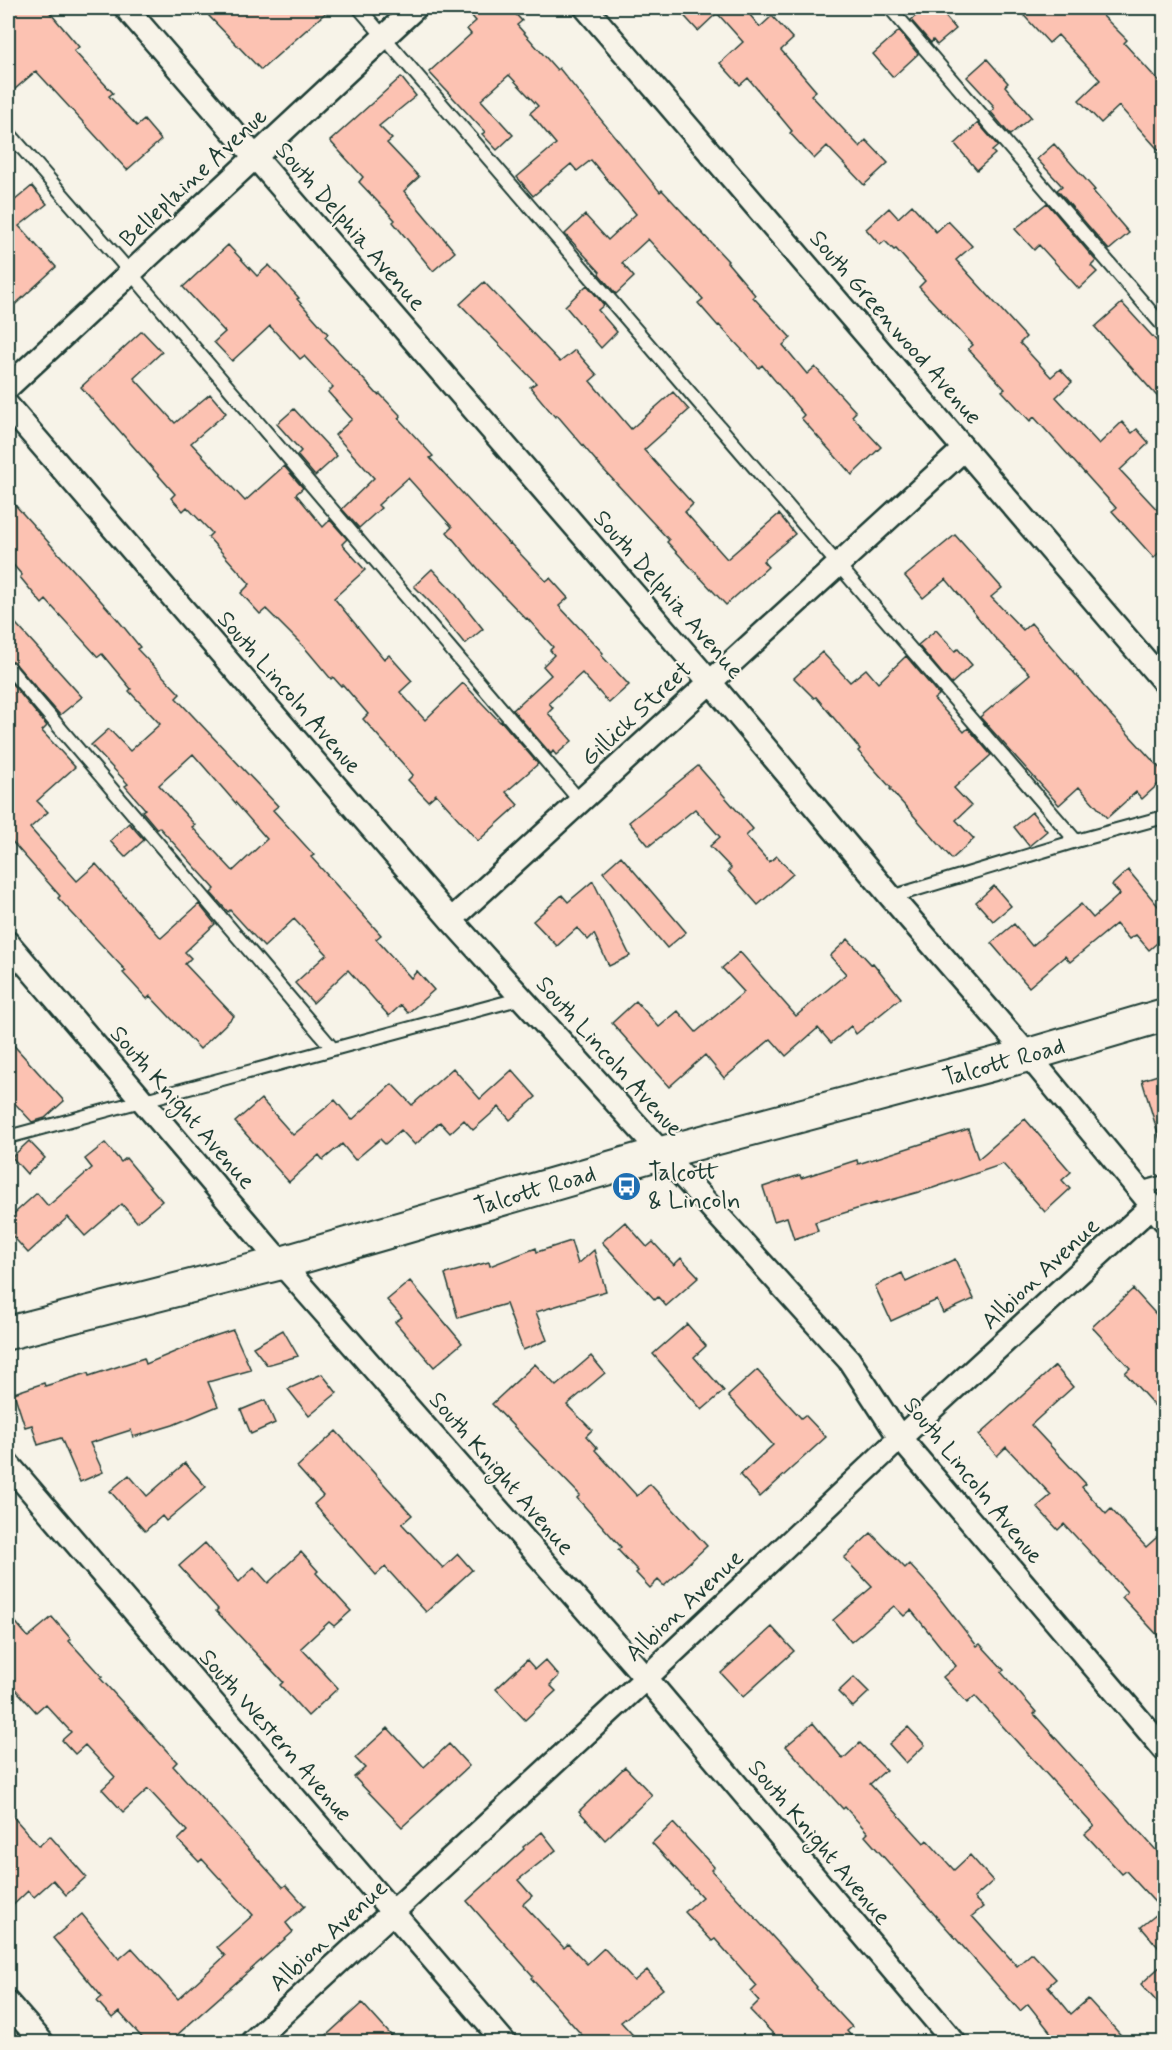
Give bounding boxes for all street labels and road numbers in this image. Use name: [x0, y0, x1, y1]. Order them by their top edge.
street label: Belleplaine Avenue: [113, 101, 275, 255]
street label: South Delphia Avenue: [268, 136, 432, 318]
street label: South Greenwood Avenue: [802, 224, 988, 432]
street label: South Delphia Avenue: [586, 504, 750, 686]
street label: South Lincoln Avenue: [209, 605, 368, 781]
street label: Gillick Street: [575, 655, 699, 773]
street label: South Lincoln Avenue: [528, 970, 690, 1144]
street label: South Knight Avenue: [101, 1020, 262, 1198]
street label: Talcott Road: [939, 1031, 1069, 1094]
street label: Talcott Road: [471, 1159, 600, 1223]
street label: Albion Avenue: [975, 1211, 1107, 1337]
street label: South Knight Avenue: [420, 1386, 581, 1564]
street label: South Lincoln Avenue: [896, 1391, 1050, 1571]
street label: Albion Avenue: [619, 1543, 751, 1669]
street label: South Western Avenue: [191, 1643, 359, 1829]
street label: South Knight Avenue: [739, 1754, 897, 1934]
street label: Albion Avenue: [263, 1873, 395, 1999]

